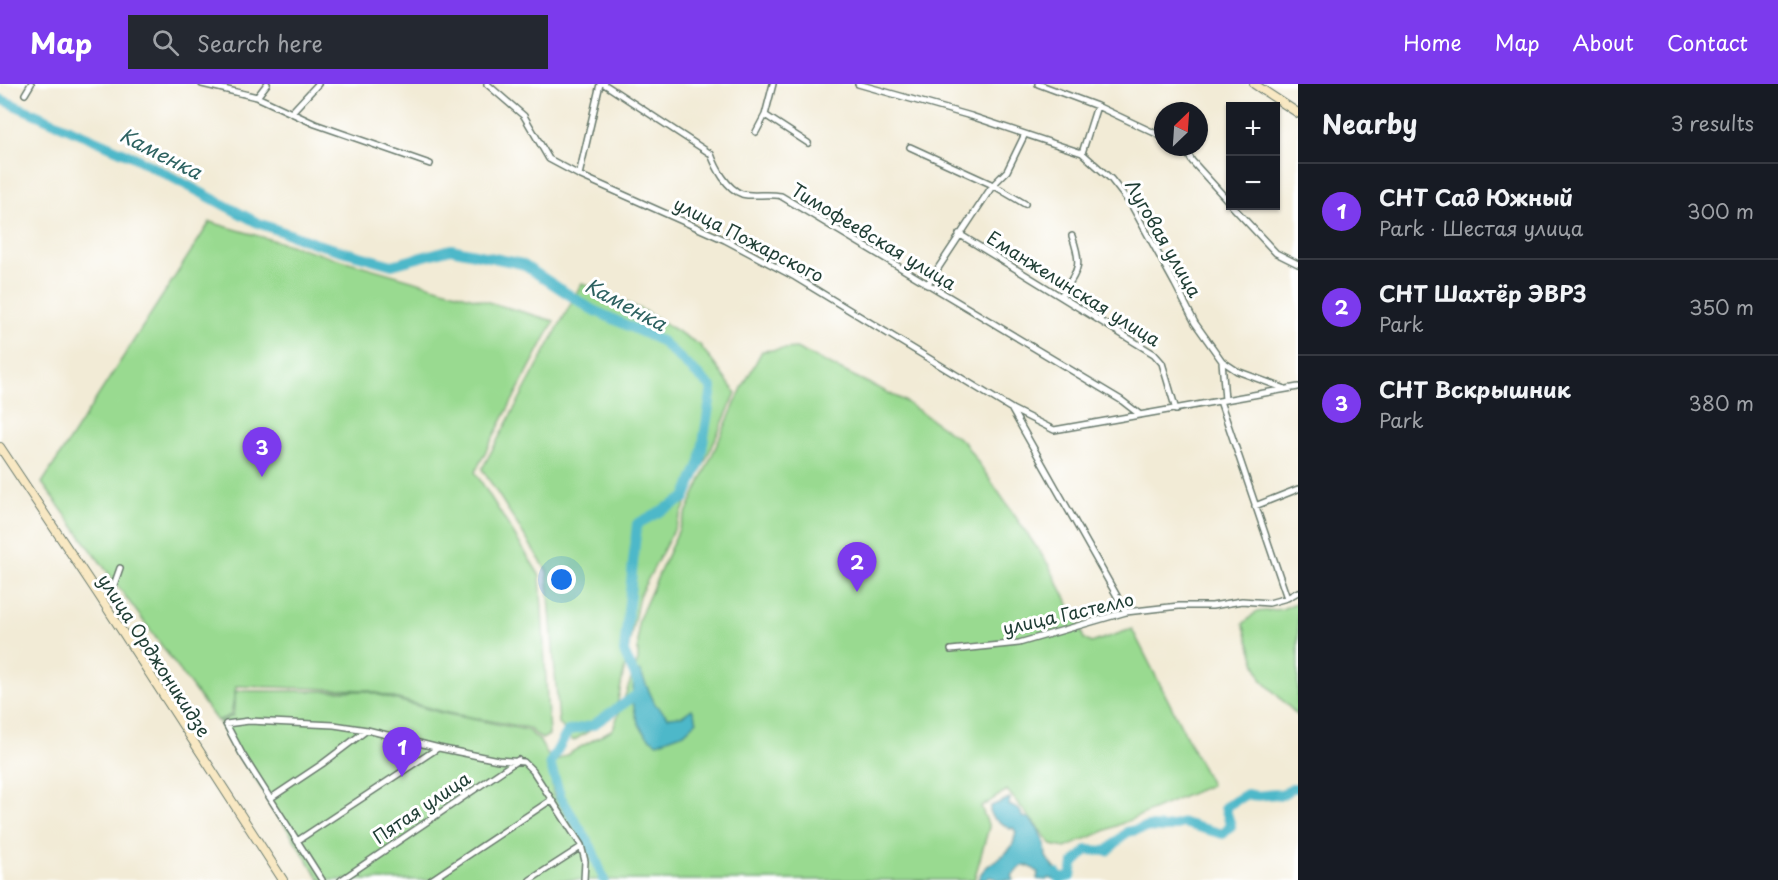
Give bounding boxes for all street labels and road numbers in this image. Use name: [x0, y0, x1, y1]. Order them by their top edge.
street label: Луговая улица: [1119, 174, 1209, 303]
street label: Тимофеевская улица: [786, 176, 962, 297]
street label: улица Пожарского: [669, 189, 829, 289]
street label: Еманжелинская улица: [982, 224, 1167, 353]
street label: улица Орджоникидзе: [92, 568, 218, 742]
street label: улица Гастелло: [1000, 585, 1136, 641]
street label: Пятая улица: [367, 764, 476, 850]

